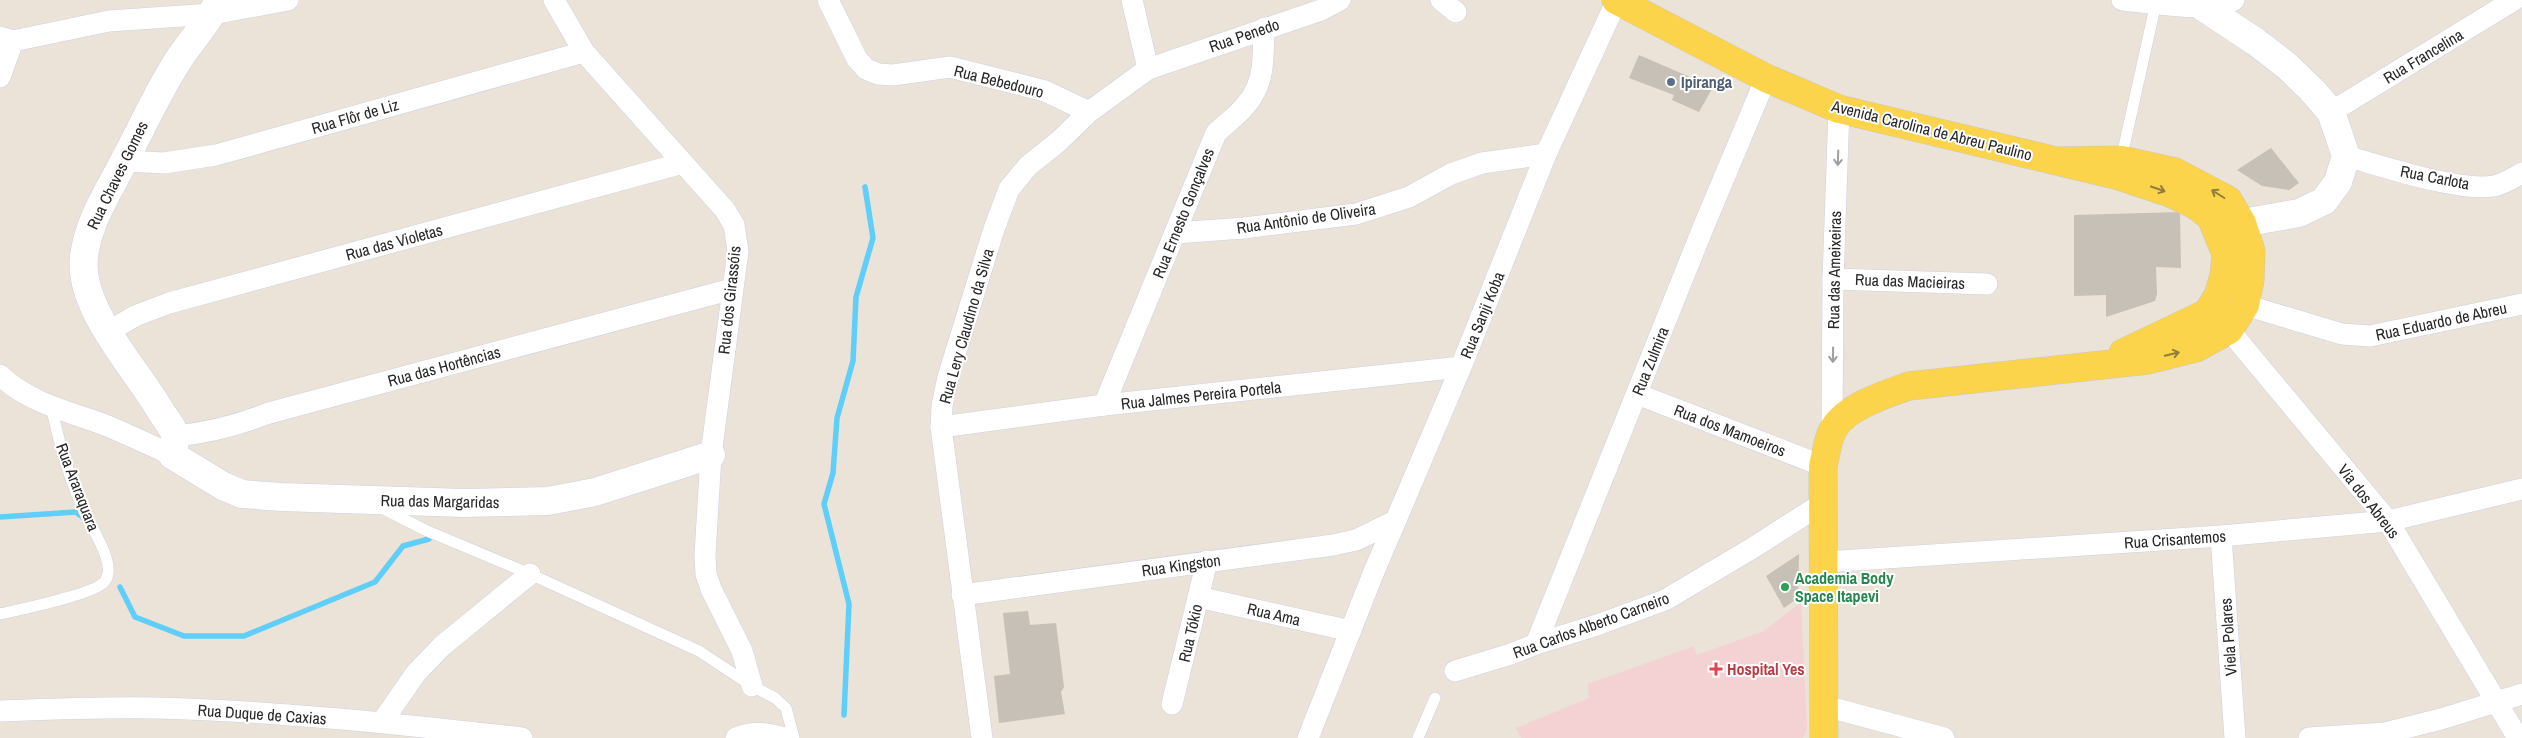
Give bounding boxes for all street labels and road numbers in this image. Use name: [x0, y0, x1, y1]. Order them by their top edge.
street label: Rua Penedo: [1206, 13, 1282, 57]
street label: Rua Francelina: [2379, 23, 2468, 89]
street label: Rua Bebedouro: [952, 59, 1046, 103]
street label: Rua Flôr de Liz: [309, 93, 402, 139]
street label: Avenida Carolina de Abreu Paulino: [1829, 94, 2034, 166]
street label: Rua Chaves Gomes: [81, 117, 153, 233]
street label: Rua Ernesto Gonçalves: [1147, 145, 1219, 281]
street label: Rua Carlota: [2399, 160, 2472, 195]
street label: Rua Antônio de Oliveira: [1235, 197, 1378, 239]
street label: Rua das Ameixeiras: [1822, 211, 1846, 329]
street label: Rua das Violetas: [343, 218, 445, 266]
street label: Rua dos Girassóis: [712, 245, 746, 355]
street label: Rua Lery Claudino da Silva: [933, 245, 999, 406]
street label: Rua Sanji Koba: [1455, 268, 1510, 362]
street label: Rua das Macieiras: [1855, 268, 1965, 294]
street label: Rua Eduardo de Abreu: [2373, 296, 2509, 346]
street label: Rua Zulmira: [1626, 323, 1674, 399]
street label: Rua das Hortências: [385, 340, 503, 392]
street label: Rua Jalmes Pereira Portela: [1120, 376, 1283, 414]
street label: Rua dos Mamoeiros: [1671, 399, 1789, 461]
street label: Rua Araraquara: [51, 440, 105, 535]
street label: Via dos Abreus: [2333, 459, 2405, 543]
street label: Rua das Margaridas: [380, 489, 500, 513]
street label: Rua Crisantemos: [2123, 524, 2227, 554]
street label: Rua Kingston: [1140, 549, 1222, 581]
street label: Rua Carlos Alberto Carneiro: [1510, 586, 1672, 664]
street label: Rua Ama: [1245, 597, 1303, 631]
street label: Viela Polares: [2214, 597, 2242, 677]
street label: Rua Tókio: [1173, 602, 1207, 664]
street label: Rua Duque de Caxias: [197, 699, 327, 729]

